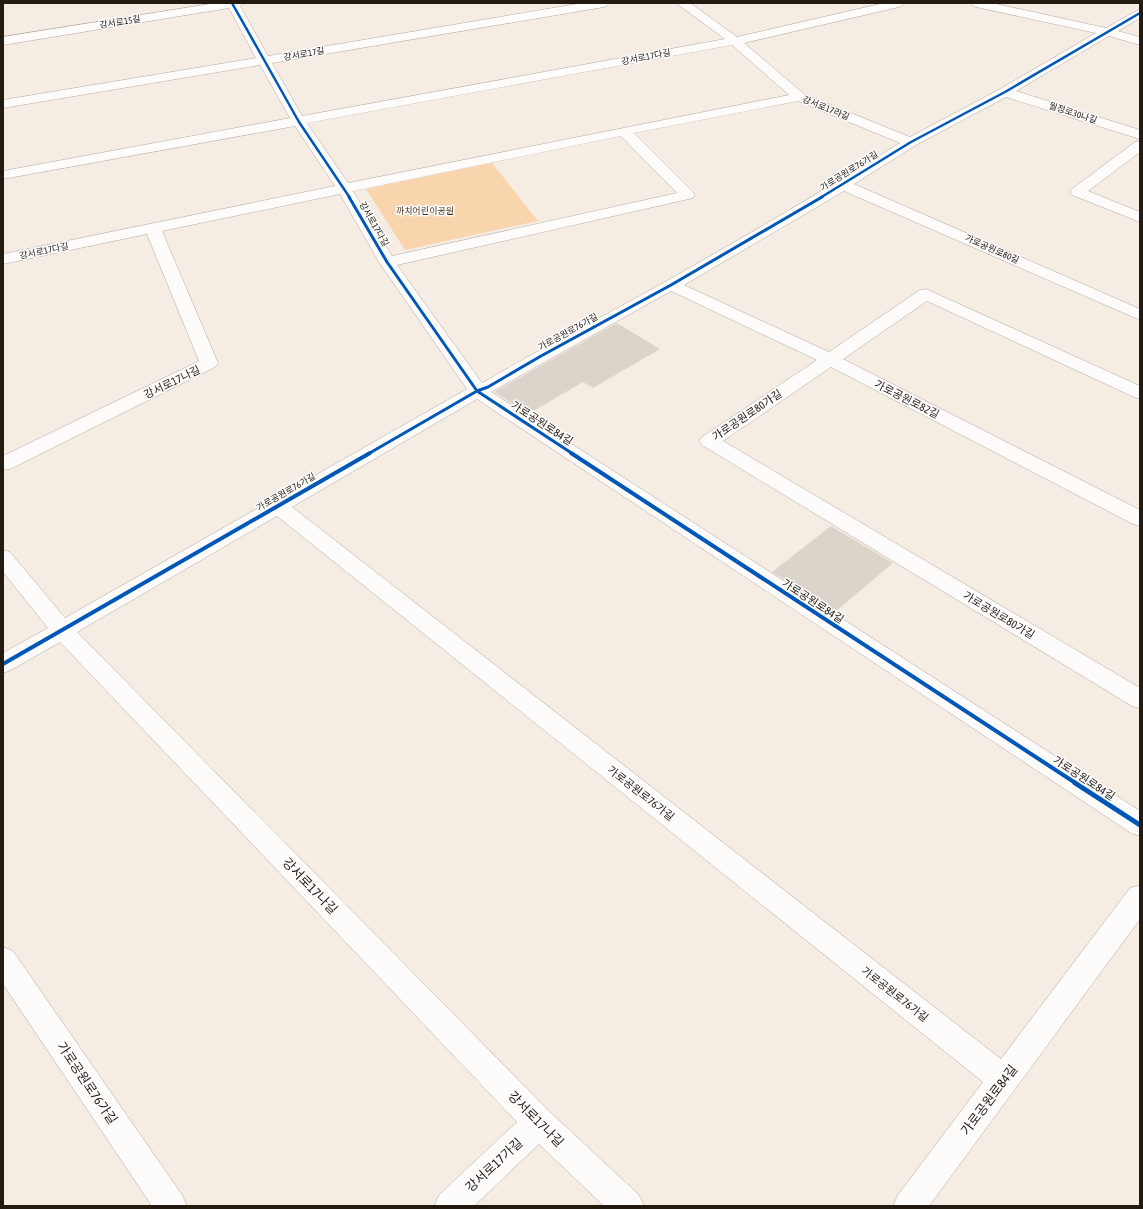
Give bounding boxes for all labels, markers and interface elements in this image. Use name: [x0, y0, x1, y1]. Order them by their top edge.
street label: 강서로15길: [99, 14, 141, 30]
street label: 강서로17길: [283, 45, 325, 63]
street label: 강서로17다길: [621, 47, 671, 67]
street label: 강서로17라길: [801, 94, 851, 122]
street label: 월정로30나길: [1048, 101, 1098, 125]
street label: 가로공원로76가길: [818, 149, 880, 193]
street label: 강서로17다길: [357, 200, 391, 248]
park label: 까치어린이공원: [396, 206, 454, 216]
street label: 가로공원로80길: [963, 233, 1021, 265]
street label: 강서로17다길: [19, 241, 69, 261]
street label: 가로공원로76가길: [537, 312, 599, 352]
street label: 강서로17나길: [142, 363, 202, 401]
street label: 가로공원로82길: [873, 378, 941, 420]
street label: 가로공원로80가길: [710, 387, 784, 443]
street label: 가로공원로84길: [509, 399, 575, 447]
street label: 가로공원로76가길: [255, 471, 317, 513]
street label: 가로공원로84길: [780, 577, 846, 625]
street label: 가로공원로80가길: [961, 589, 1037, 641]
street label: 가로공원로84길: [1051, 754, 1117, 802]
street label: 가로공원로76가길: [605, 763, 677, 823]
street label: 강서로17나길: [280, 855, 340, 917]
street label: 가로공원로76가길: [859, 964, 931, 1024]
street label: 가로공원로76가길: [54, 1039, 120, 1127]
street label: 가로공원로84길: [958, 1062, 1020, 1138]
street label: 강서로17나길: [505, 1088, 567, 1150]
street label: 강서로17가길: [463, 1135, 525, 1195]

